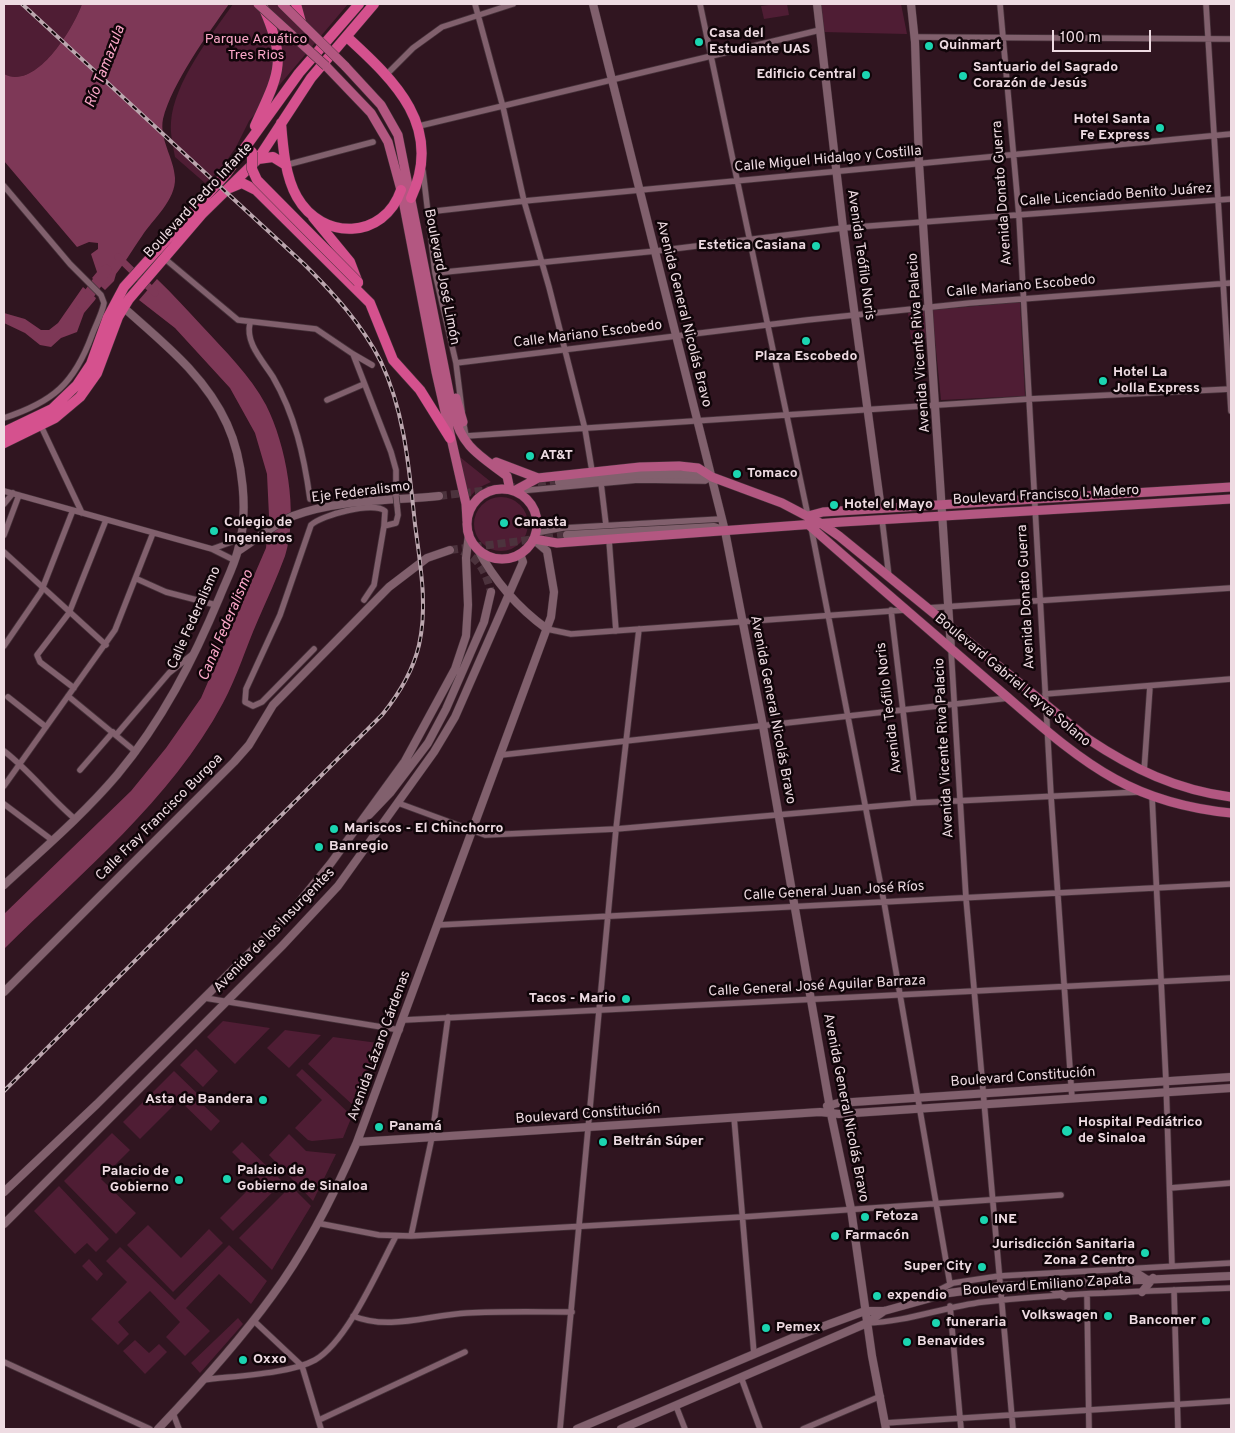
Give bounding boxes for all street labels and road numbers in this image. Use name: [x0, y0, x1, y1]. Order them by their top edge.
street label: Avenida Donato Guerra: [990, 120, 1016, 266]
street label: Boulevard Pedro Infante: [141, 140, 257, 262]
street label: Calle Miguel Hidalgo y Costilla: [734, 143, 922, 177]
street label: Calle Licenciado Benito Juárez: [1019, 181, 1213, 211]
street label: Avenida Teófilo Noris: [842, 188, 878, 322]
street label: Boulevard José Limón: [420, 208, 462, 346]
street label: Avenida General Nicolás Bravo: [652, 219, 714, 409]
street label: Avenida Vicente Riva Palacio: [905, 252, 935, 434]
street label: Calle Mariano Escobedo: [946, 272, 1096, 302]
street label: Calle Mariano Escobedo: [513, 318, 663, 352]
street label: Eje Federalismo: [311, 479, 411, 507]
street label: Boulevard Francisco I. Madero: [952, 483, 1140, 509]
street label: Avenida Donato Guerra: [1015, 524, 1039, 670]
street label: Calle Federalismo: [165, 564, 225, 672]
street label: Boulevard Gabriel Leyva Solano: [931, 611, 1093, 751]
street label: Avenida General Nicolás Bravo: [745, 614, 799, 806]
street label: Avenida Teófilo Noris: [874, 641, 906, 775]
street label: Avenida Vicente Riva Palacio: [932, 657, 958, 839]
street label: Calle Fray Francisco Burgoa: [93, 751, 227, 885]
street label: Avenida de los Insurgentes: [211, 865, 339, 997]
street label: Calle General Juan José Ríos: [743, 879, 925, 905]
street label: Avenida Lázaro Cárdenas: [345, 969, 415, 1123]
street label: Calle General José Aguilar Barraza: [708, 973, 926, 1001]
street label: Avenida General Nicolás Bravo: [818, 1012, 872, 1204]
street label: Boulevard Constitución: [950, 1065, 1096, 1091]
street label: Boulevard Constitución: [515, 1102, 661, 1128]
street label: Boulevard Emiliano Zapata: [962, 1272, 1132, 1300]

